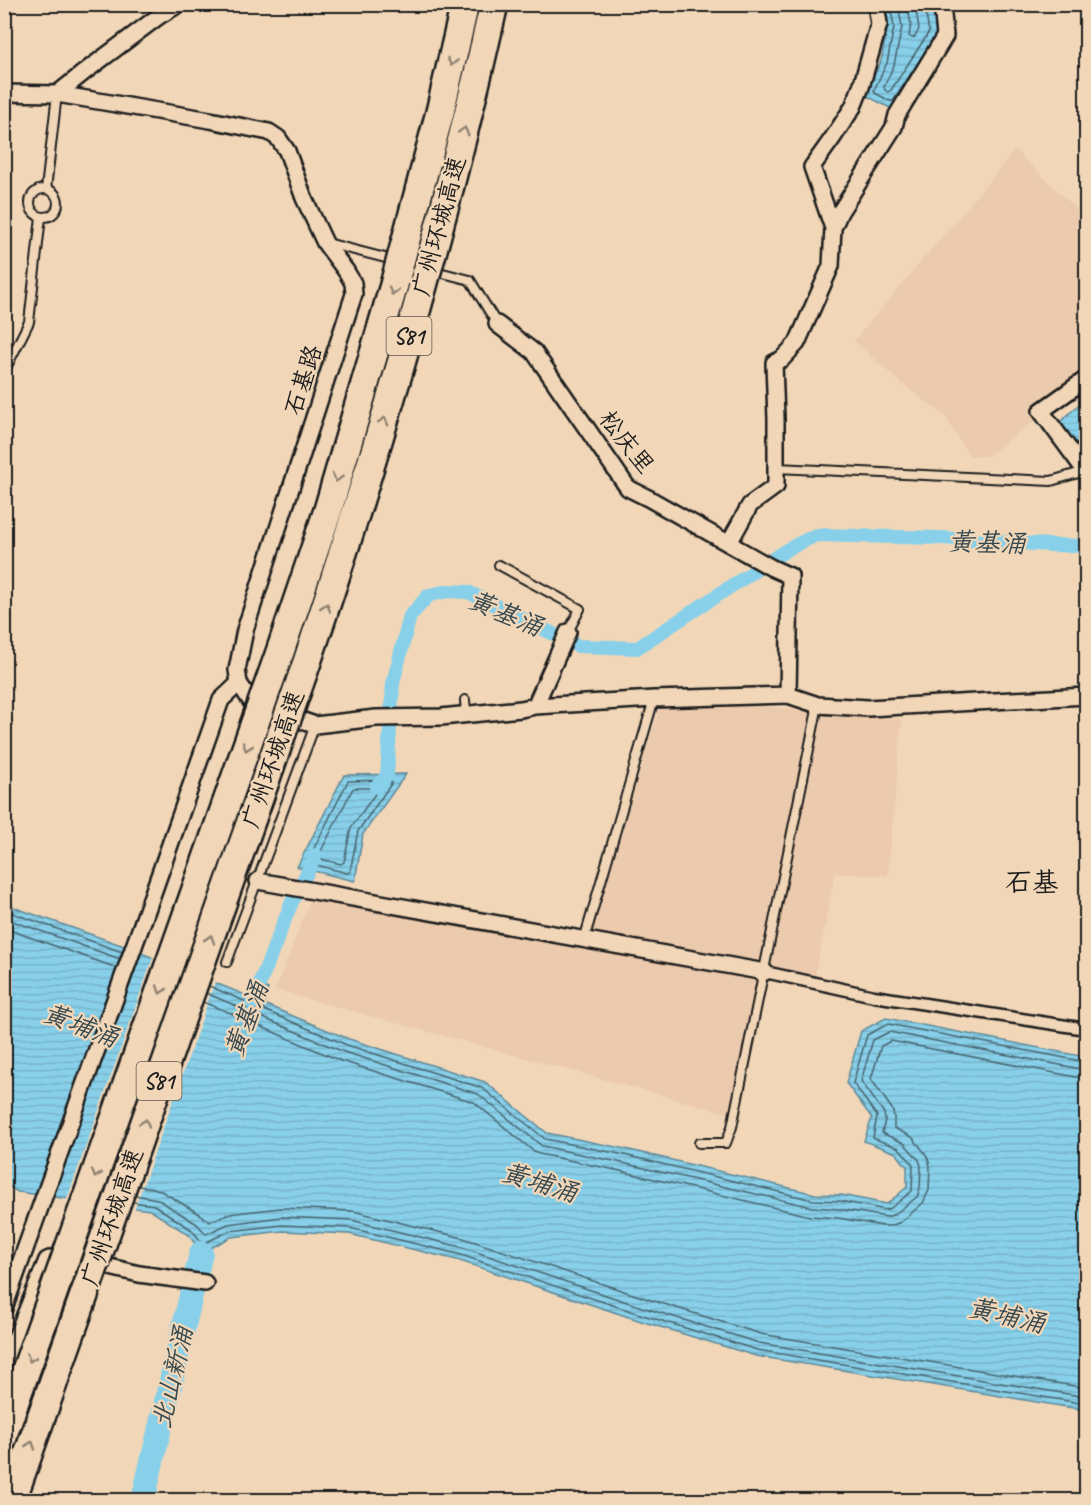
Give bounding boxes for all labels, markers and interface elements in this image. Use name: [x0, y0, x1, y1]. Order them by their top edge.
one-way arrow: [446, 56, 459, 66]
one-way arrow: [457, 127, 469, 137]
street label: 广州环城高速: [406, 153, 472, 299]
one-way arrow: [388, 285, 400, 296]
road number: S81: [386, 317, 432, 355]
street label: 石基路: [278, 341, 328, 419]
street label: 松庆里: [593, 404, 661, 480]
one-way arrow: [377, 416, 389, 427]
one-way arrow: [332, 473, 345, 483]
water label: 黄基涌: [947, 525, 1028, 560]
water label: 黄基涌: [463, 583, 549, 644]
one-way arrow: [318, 602, 331, 613]
street label: 广州环城高速: [235, 686, 311, 832]
one-way arrow: [241, 741, 254, 752]
district label: 石基: [1005, 865, 1059, 899]
one-way arrow: [202, 934, 215, 945]
water label: 黄基涌: [217, 976, 276, 1062]
one-way arrow: [155, 984, 168, 995]
water label: 黄埔涌: [38, 996, 124, 1055]
road number: S81: [136, 1062, 182, 1100]
one-way arrow: [137, 1118, 150, 1129]
street label: 广州环城高速: [74, 1144, 150, 1290]
water label: 黄埔涌: [498, 1155, 583, 1210]
one-way arrow: [90, 1168, 103, 1179]
water label: 黄埔涌: [965, 1291, 1050, 1341]
water label: 北山新涌: [145, 1322, 200, 1431]
one-way arrow: [25, 1352, 38, 1363]
one-way arrow: [24, 1440, 37, 1451]

